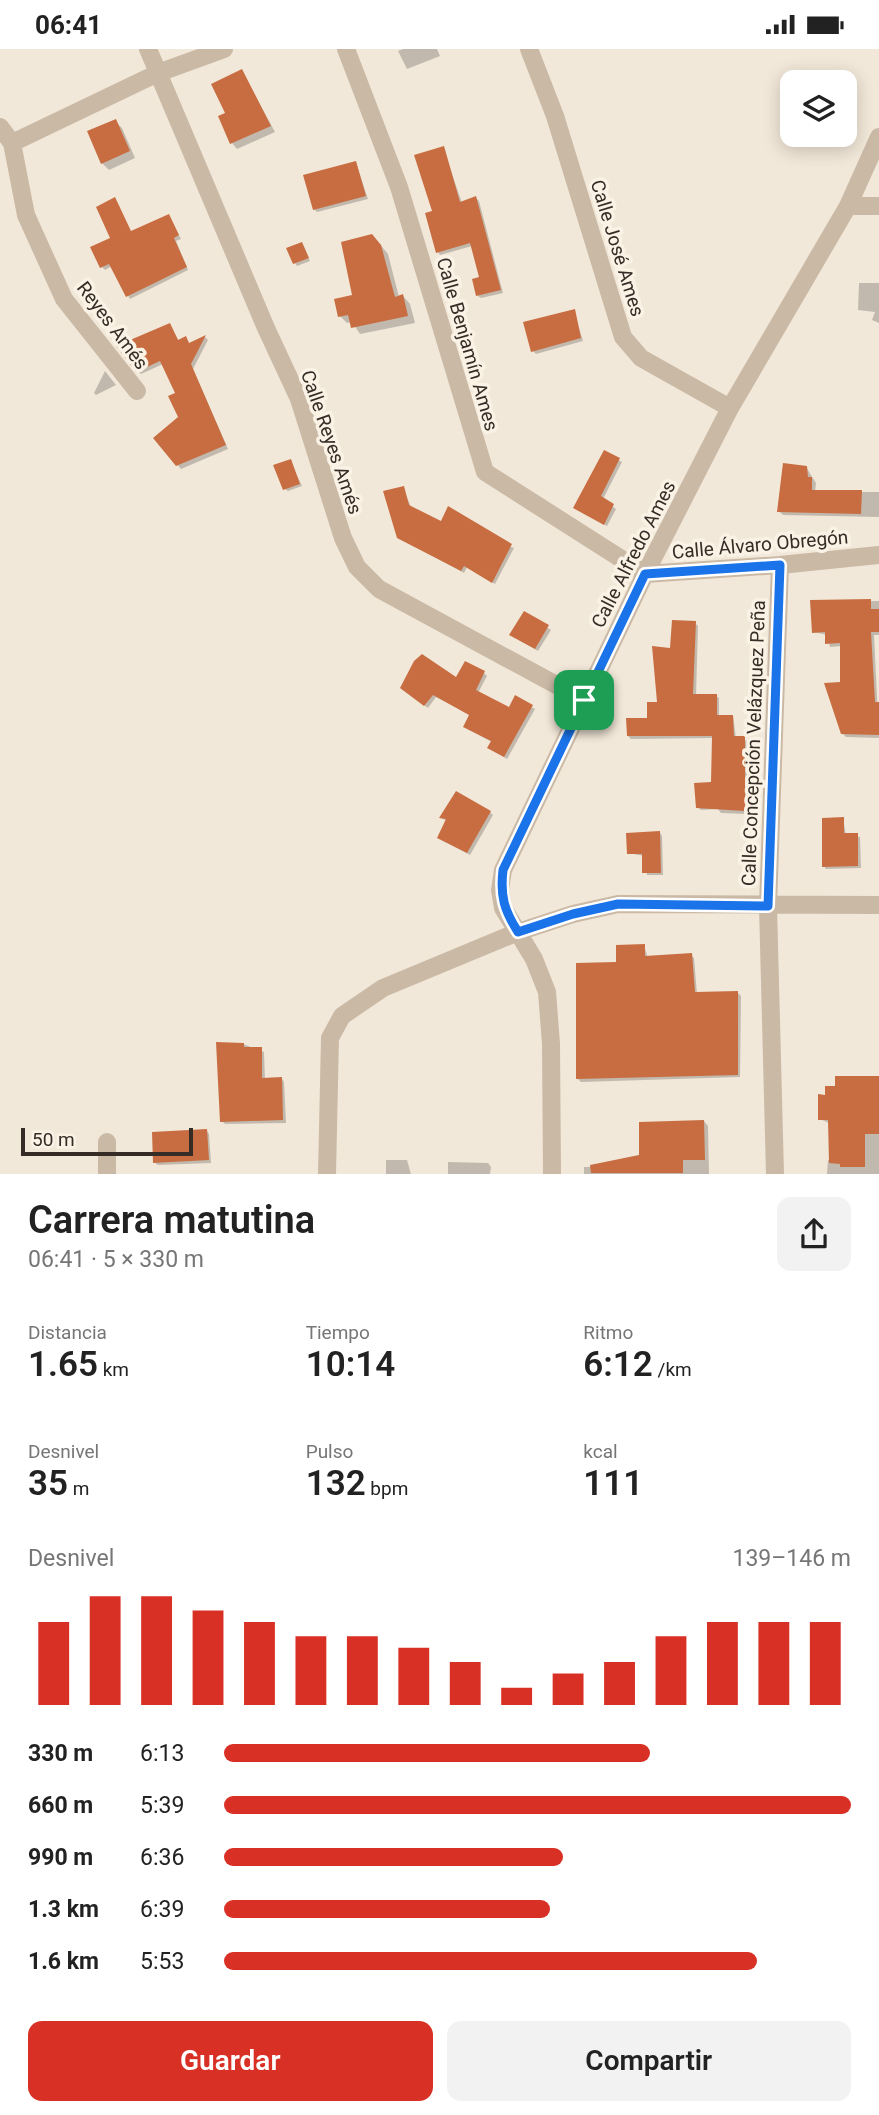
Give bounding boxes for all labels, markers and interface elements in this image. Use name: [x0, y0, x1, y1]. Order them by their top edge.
text: 06:41: [35, 10, 102, 40]
map controls: [780, 70, 857, 147]
button: layers: [780, 70, 857, 147]
street label: Calle José Ames: [586, 177, 649, 319]
street label: Calle Benjamín Ames: [432, 255, 503, 434]
street label: Reyes Amés: [72, 277, 153, 374]
street label: Calle Reyes Amés: [296, 367, 367, 517]
street label: Calle Alfredo Ames: [586, 477, 680, 632]
street label: Calle Álvaro Obregón: [671, 525, 849, 564]
street label: Calle Concepción Velázquez Peña: [737, 600, 770, 886]
pin: [554, 670, 614, 730]
icon: arrive: [565, 681, 603, 719]
scale bar: [21, 1125, 192, 1156]
text: 50 m: [32, 1128, 75, 1151]
button: share: [777, 1197, 851, 1271]
text: Carrera matutina: [28, 1198, 315, 1242]
text: 06:41 · 5 × 330 m: [28, 1246, 204, 1273]
text: Distancia: [28, 1321, 107, 1344]
text: Tiempo: [306, 1321, 370, 1344]
text: Ritmo: [583, 1321, 633, 1344]
text: 1.65: [28, 1344, 98, 1385]
text: 10:14: [306, 1344, 395, 1385]
text: 6:12: [583, 1344, 653, 1385]
text: km: [98, 1358, 129, 1381]
text: /km: [653, 1358, 692, 1381]
text: Desnivel: [28, 1440, 99, 1463]
text: Pulso: [306, 1440, 353, 1463]
text: kcal: [583, 1440, 618, 1463]
text: 35: [28, 1463, 68, 1504]
text: 132: [306, 1463, 366, 1504]
text: 111: [583, 1463, 643, 1504]
text: m: [68, 1477, 89, 1500]
text: bpm: [366, 1477, 408, 1500]
text: Desnivel: [28, 1545, 114, 1572]
text: 139–146 m: [732, 1545, 851, 1572]
text: 330 m: [28, 1740, 93, 1767]
text: 6:13: [140, 1740, 184, 1767]
text: 660 m: [28, 1792, 93, 1819]
text: 5:39: [140, 1792, 184, 1819]
text: 990 m: [28, 1844, 93, 1871]
text: 6:36: [140, 1844, 184, 1871]
text: 1.3 km: [28, 1896, 99, 1923]
text: 6:39: [140, 1896, 184, 1923]
text: 1.6 km: [28, 1948, 99, 1975]
text: 5:53: [140, 1948, 184, 1975]
button: Guardar: [28, 2021, 433, 2101]
button: Compartir: [447, 2021, 851, 2101]

